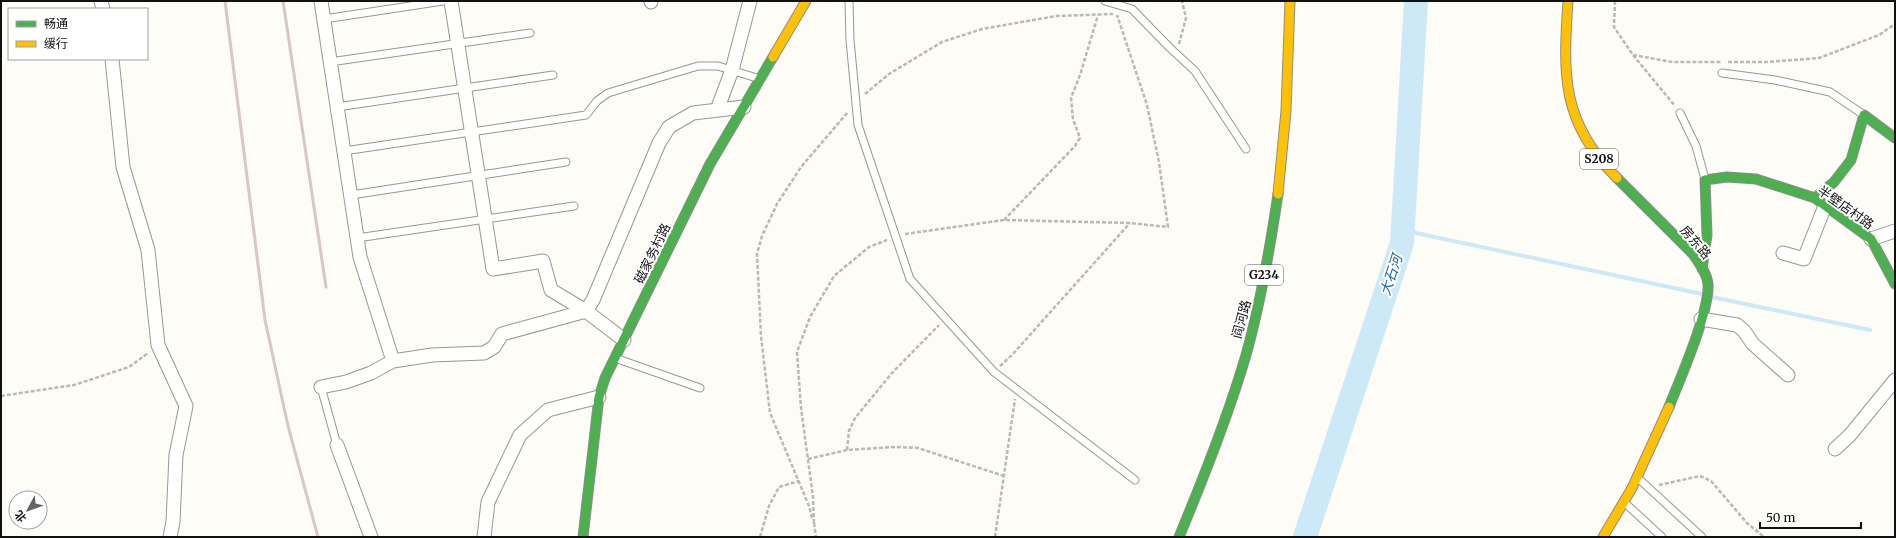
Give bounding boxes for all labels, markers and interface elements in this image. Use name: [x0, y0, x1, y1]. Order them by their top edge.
legend: [8, 8, 148, 60]
text: 畅通: [44, 16, 68, 31]
text: 缓行: [44, 36, 68, 51]
road number: S208: [1580, 149, 1618, 169]
street label: 半壁店村路: [1814, 182, 1877, 233]
street label: 磁家务村路: [631, 220, 674, 286]
street label: 房东路: [1676, 222, 1715, 263]
water label: 大石河: [1376, 249, 1407, 298]
road number: G234: [1245, 265, 1283, 285]
street label: 阎河路: [1228, 298, 1255, 340]
north arrow: [8, 490, 48, 530]
scale bar: [1760, 504, 1861, 530]
text: 北: [12, 508, 29, 525]
text: 50 m: [1766, 510, 1795, 525]

